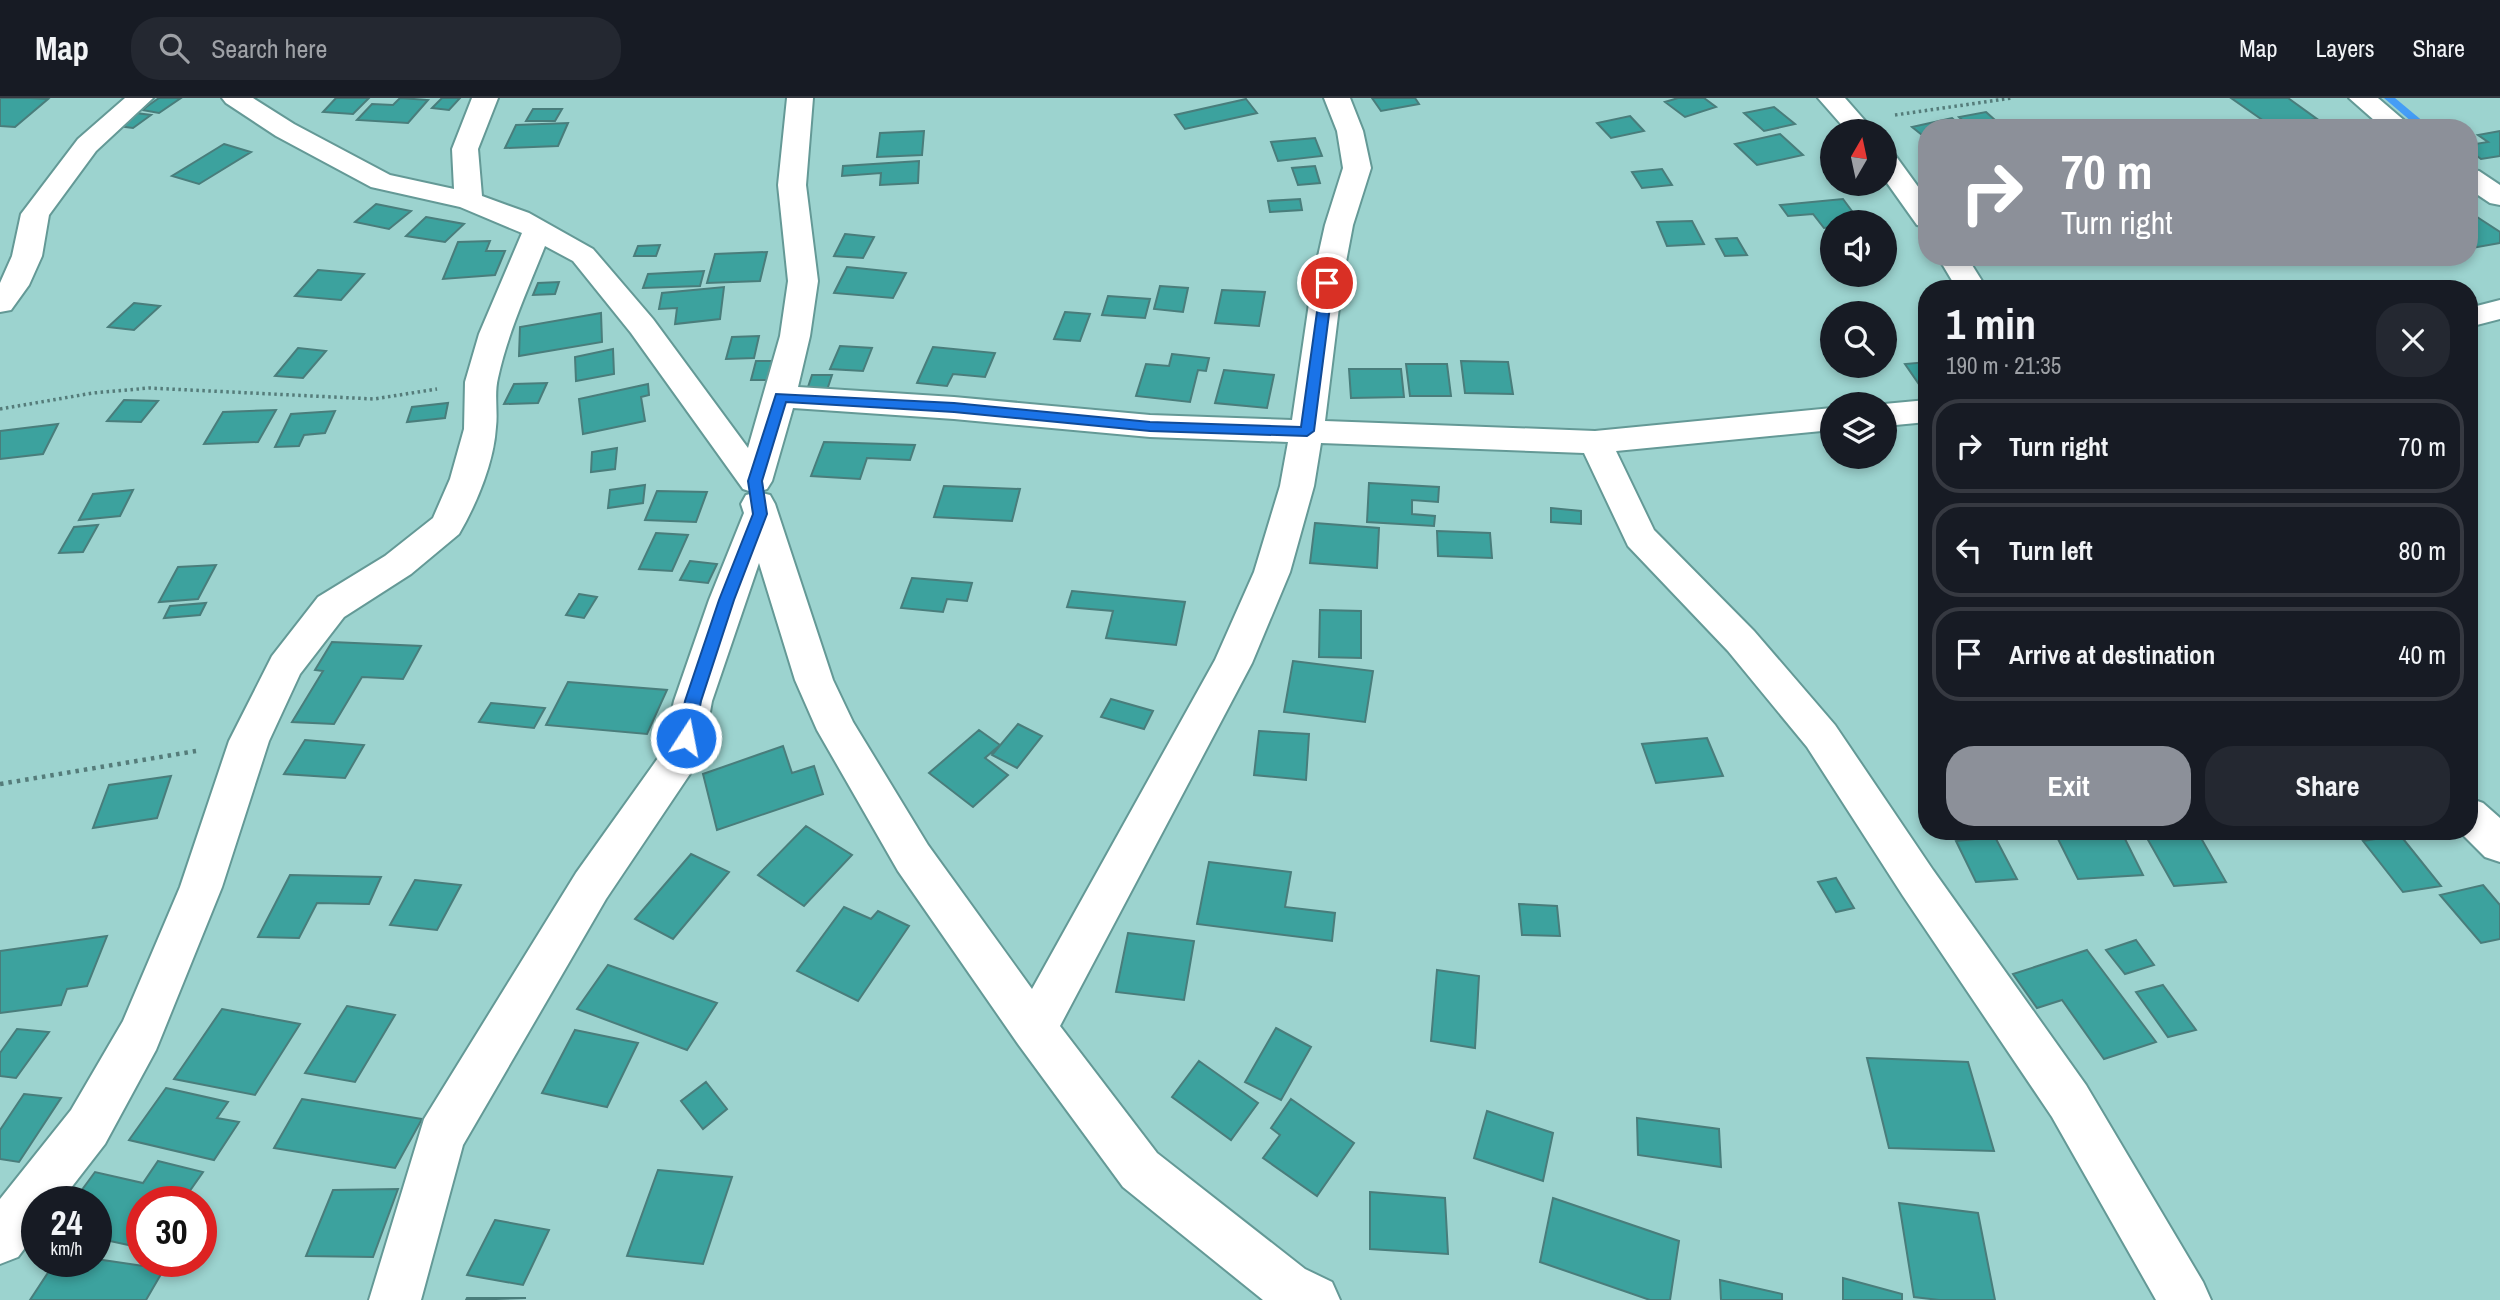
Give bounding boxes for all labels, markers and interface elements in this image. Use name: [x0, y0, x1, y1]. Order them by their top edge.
search box: [131, 17, 621, 80]
text: Map: [35, 26, 89, 70]
icon: search: [155, 29, 193, 67]
text: Search here: [211, 31, 327, 66]
text: Map: [2239, 32, 2277, 64]
text: Layers: [2315, 32, 2374, 64]
text: Share: [2412, 32, 2465, 64]
north arrow: [1820, 119, 1897, 196]
map controls: [1820, 119, 1897, 469]
text: 70 m: [2061, 138, 2153, 204]
icon: right: [1946, 147, 2037, 238]
text: Turn right: [2061, 201, 2173, 244]
button: sound: [1820, 210, 1897, 287]
pin: [1297, 253, 1357, 313]
icon: arrive: [1308, 264, 1346, 302]
text: 1 min: [1946, 296, 2036, 352]
button: search: [1820, 301, 1897, 378]
button: close: [2376, 303, 2450, 377]
text: 190 m · 21:35: [1946, 350, 2061, 381]
button: layers: [1820, 392, 1897, 469]
icon: right: [1950, 427, 1988, 465]
text: Turn right: [2009, 429, 2108, 464]
text: 70 m: [2399, 429, 2446, 464]
icon: left: [1950, 531, 1988, 569]
text: Turn left: [2009, 533, 2093, 568]
text: 80 m: [2399, 533, 2446, 568]
icon: arrive: [1950, 635, 1988, 673]
text: Arrive at destination: [2009, 637, 2215, 672]
text: 40 m: [2399, 637, 2446, 672]
position arrow: [649, 701, 723, 775]
button: Exit: [1946, 746, 2191, 826]
button: Share: [2205, 746, 2450, 826]
speed limit sign: 30: [126, 1186, 217, 1277]
text: 24: [51, 1199, 82, 1246]
text: km/h: [51, 1236, 83, 1261]

